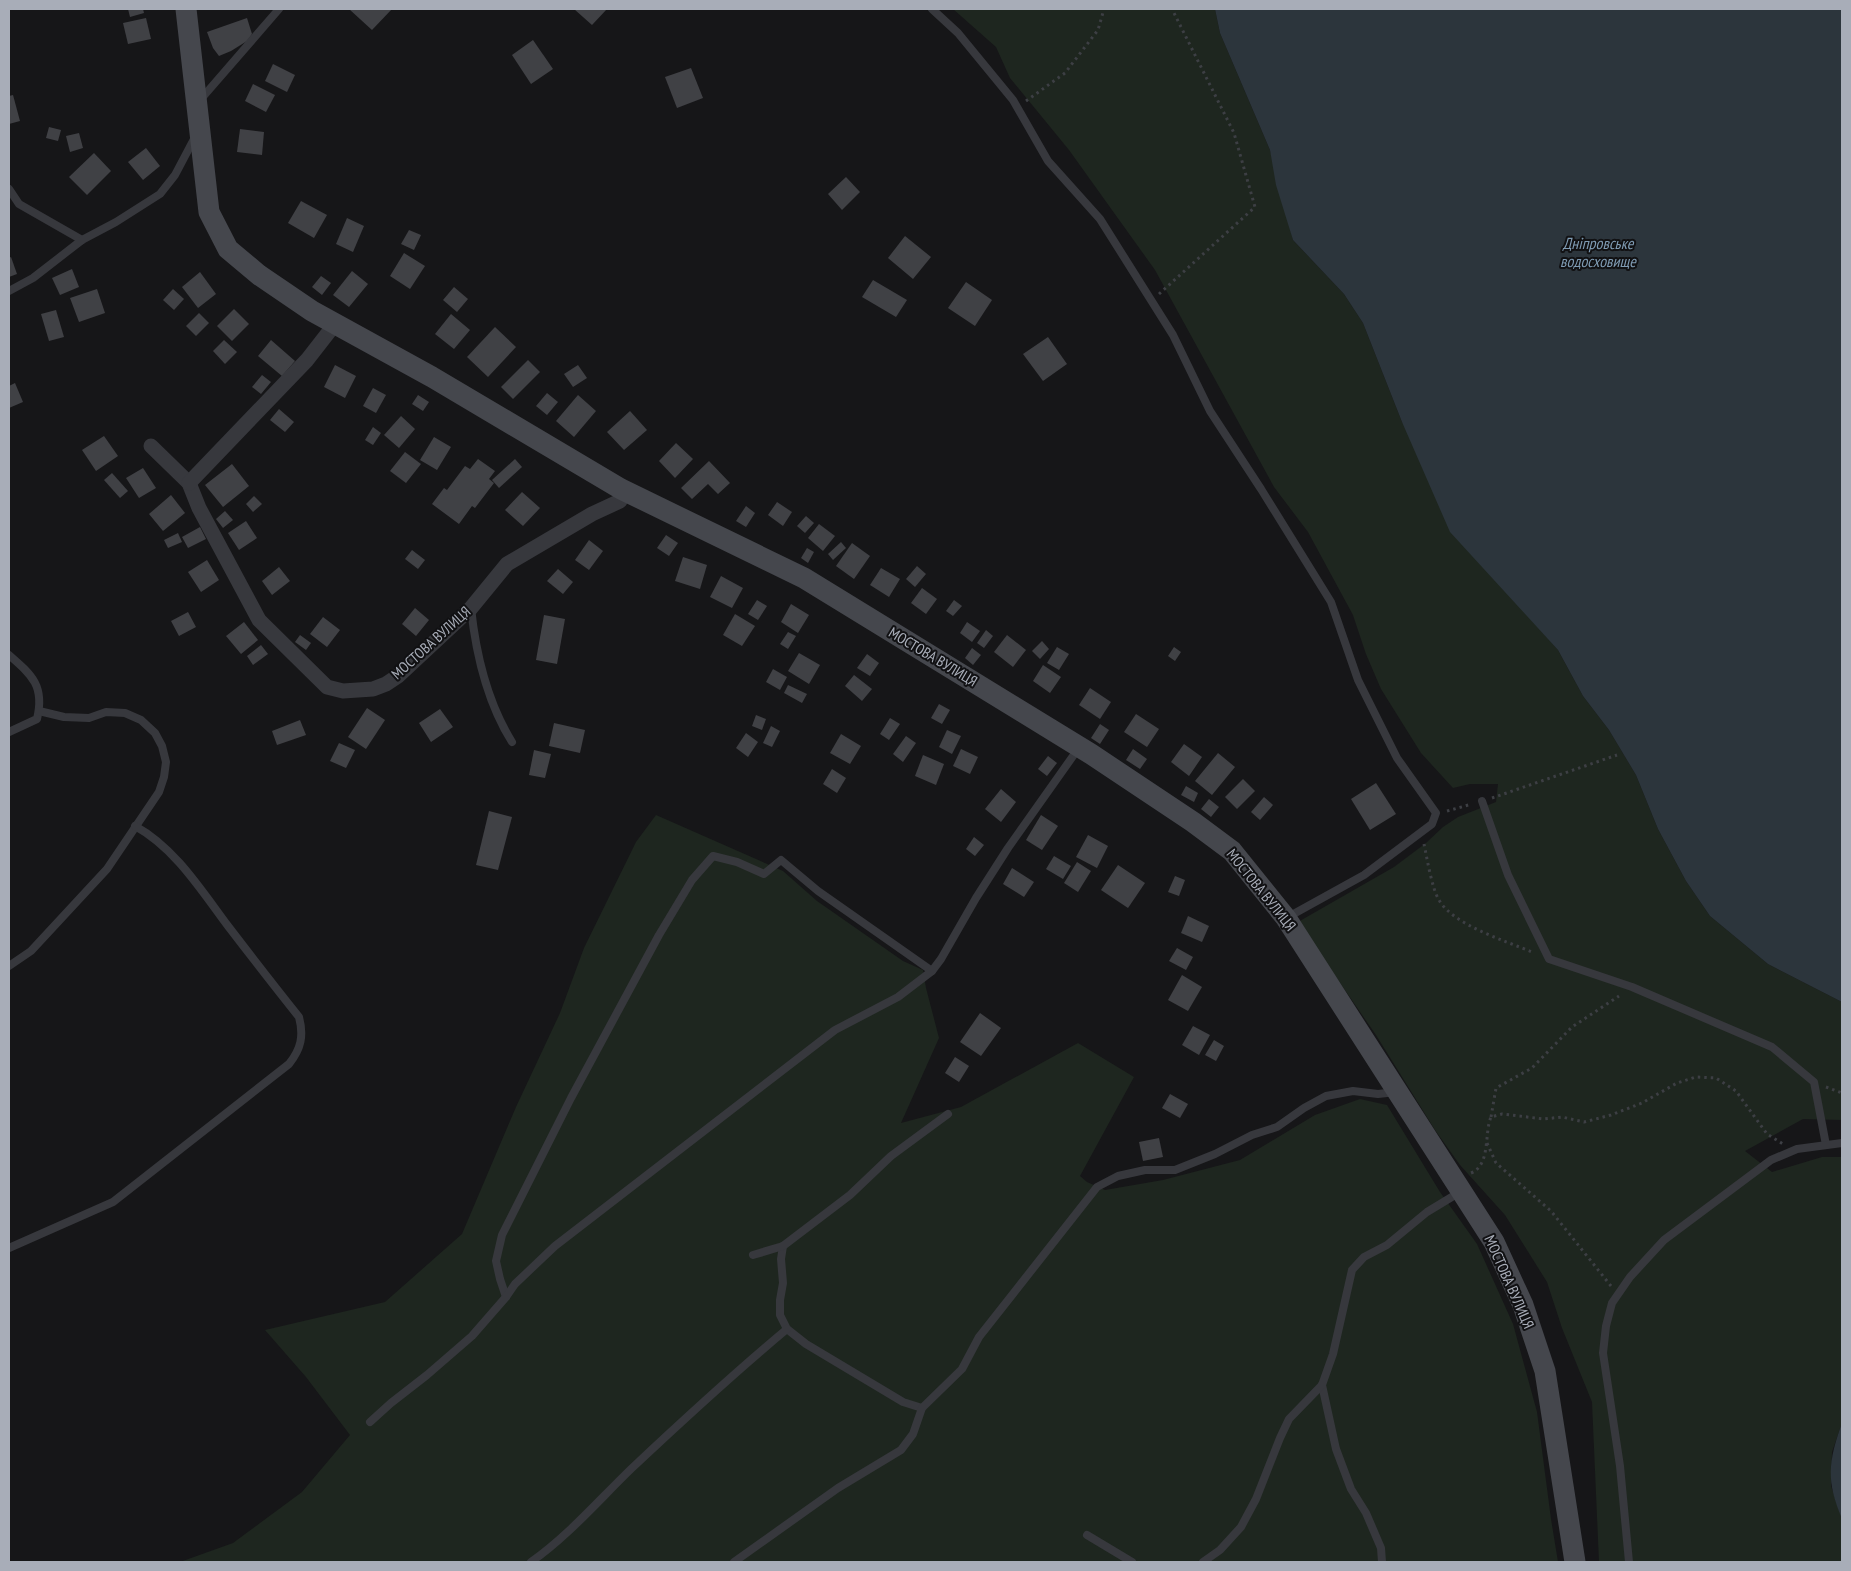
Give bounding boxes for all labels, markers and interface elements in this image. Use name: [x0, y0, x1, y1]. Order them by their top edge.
water label: Дніпровське водосховище: [1560, 233, 1637, 271]
street label: МОСТОВА ВУЛИЦЯ: [387, 602, 474, 683]
street label: МОСТОВА ВУЛИЦЯ: [885, 623, 981, 690]
street label: МОСТОВА ВУЛИЦЯ: [1223, 845, 1300, 935]
street label: МОСТОВА ВУЛИЦЯ: [1480, 1232, 1538, 1331]

